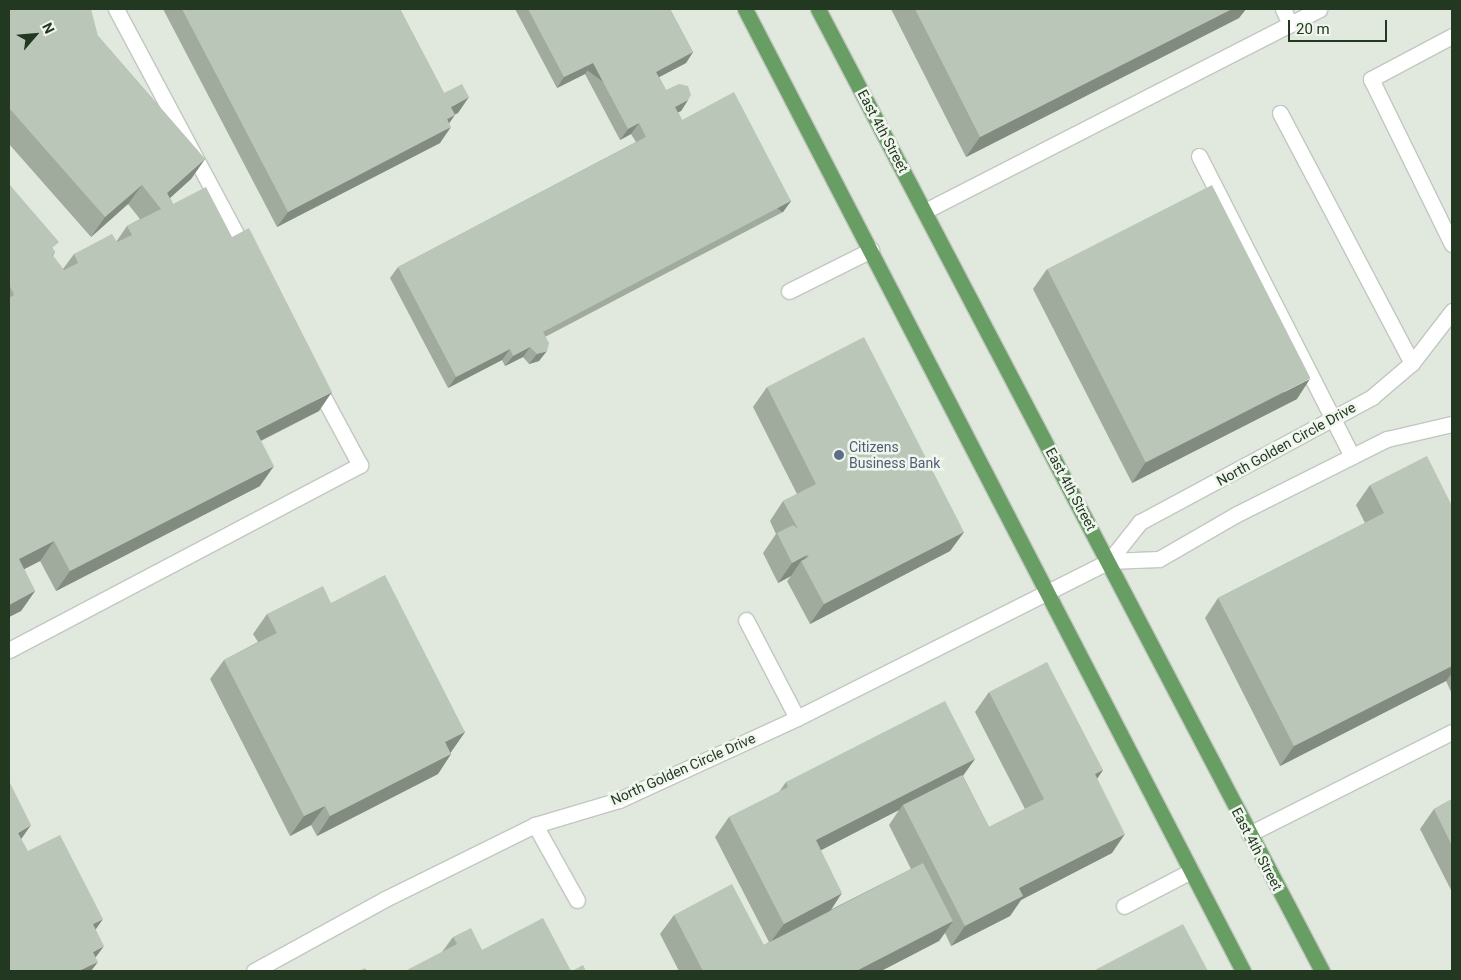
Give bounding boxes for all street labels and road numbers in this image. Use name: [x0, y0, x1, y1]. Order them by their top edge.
street label: East 4th Street: [854, 87, 912, 175]
street label: North Golden Circle Drive: [1213, 399, 1359, 489]
street label: East 4th Street: [1042, 445, 1100, 533]
street label: North Golden Circle Drive: [608, 730, 758, 808]
street label: East 4th Street: [1228, 805, 1286, 893]

